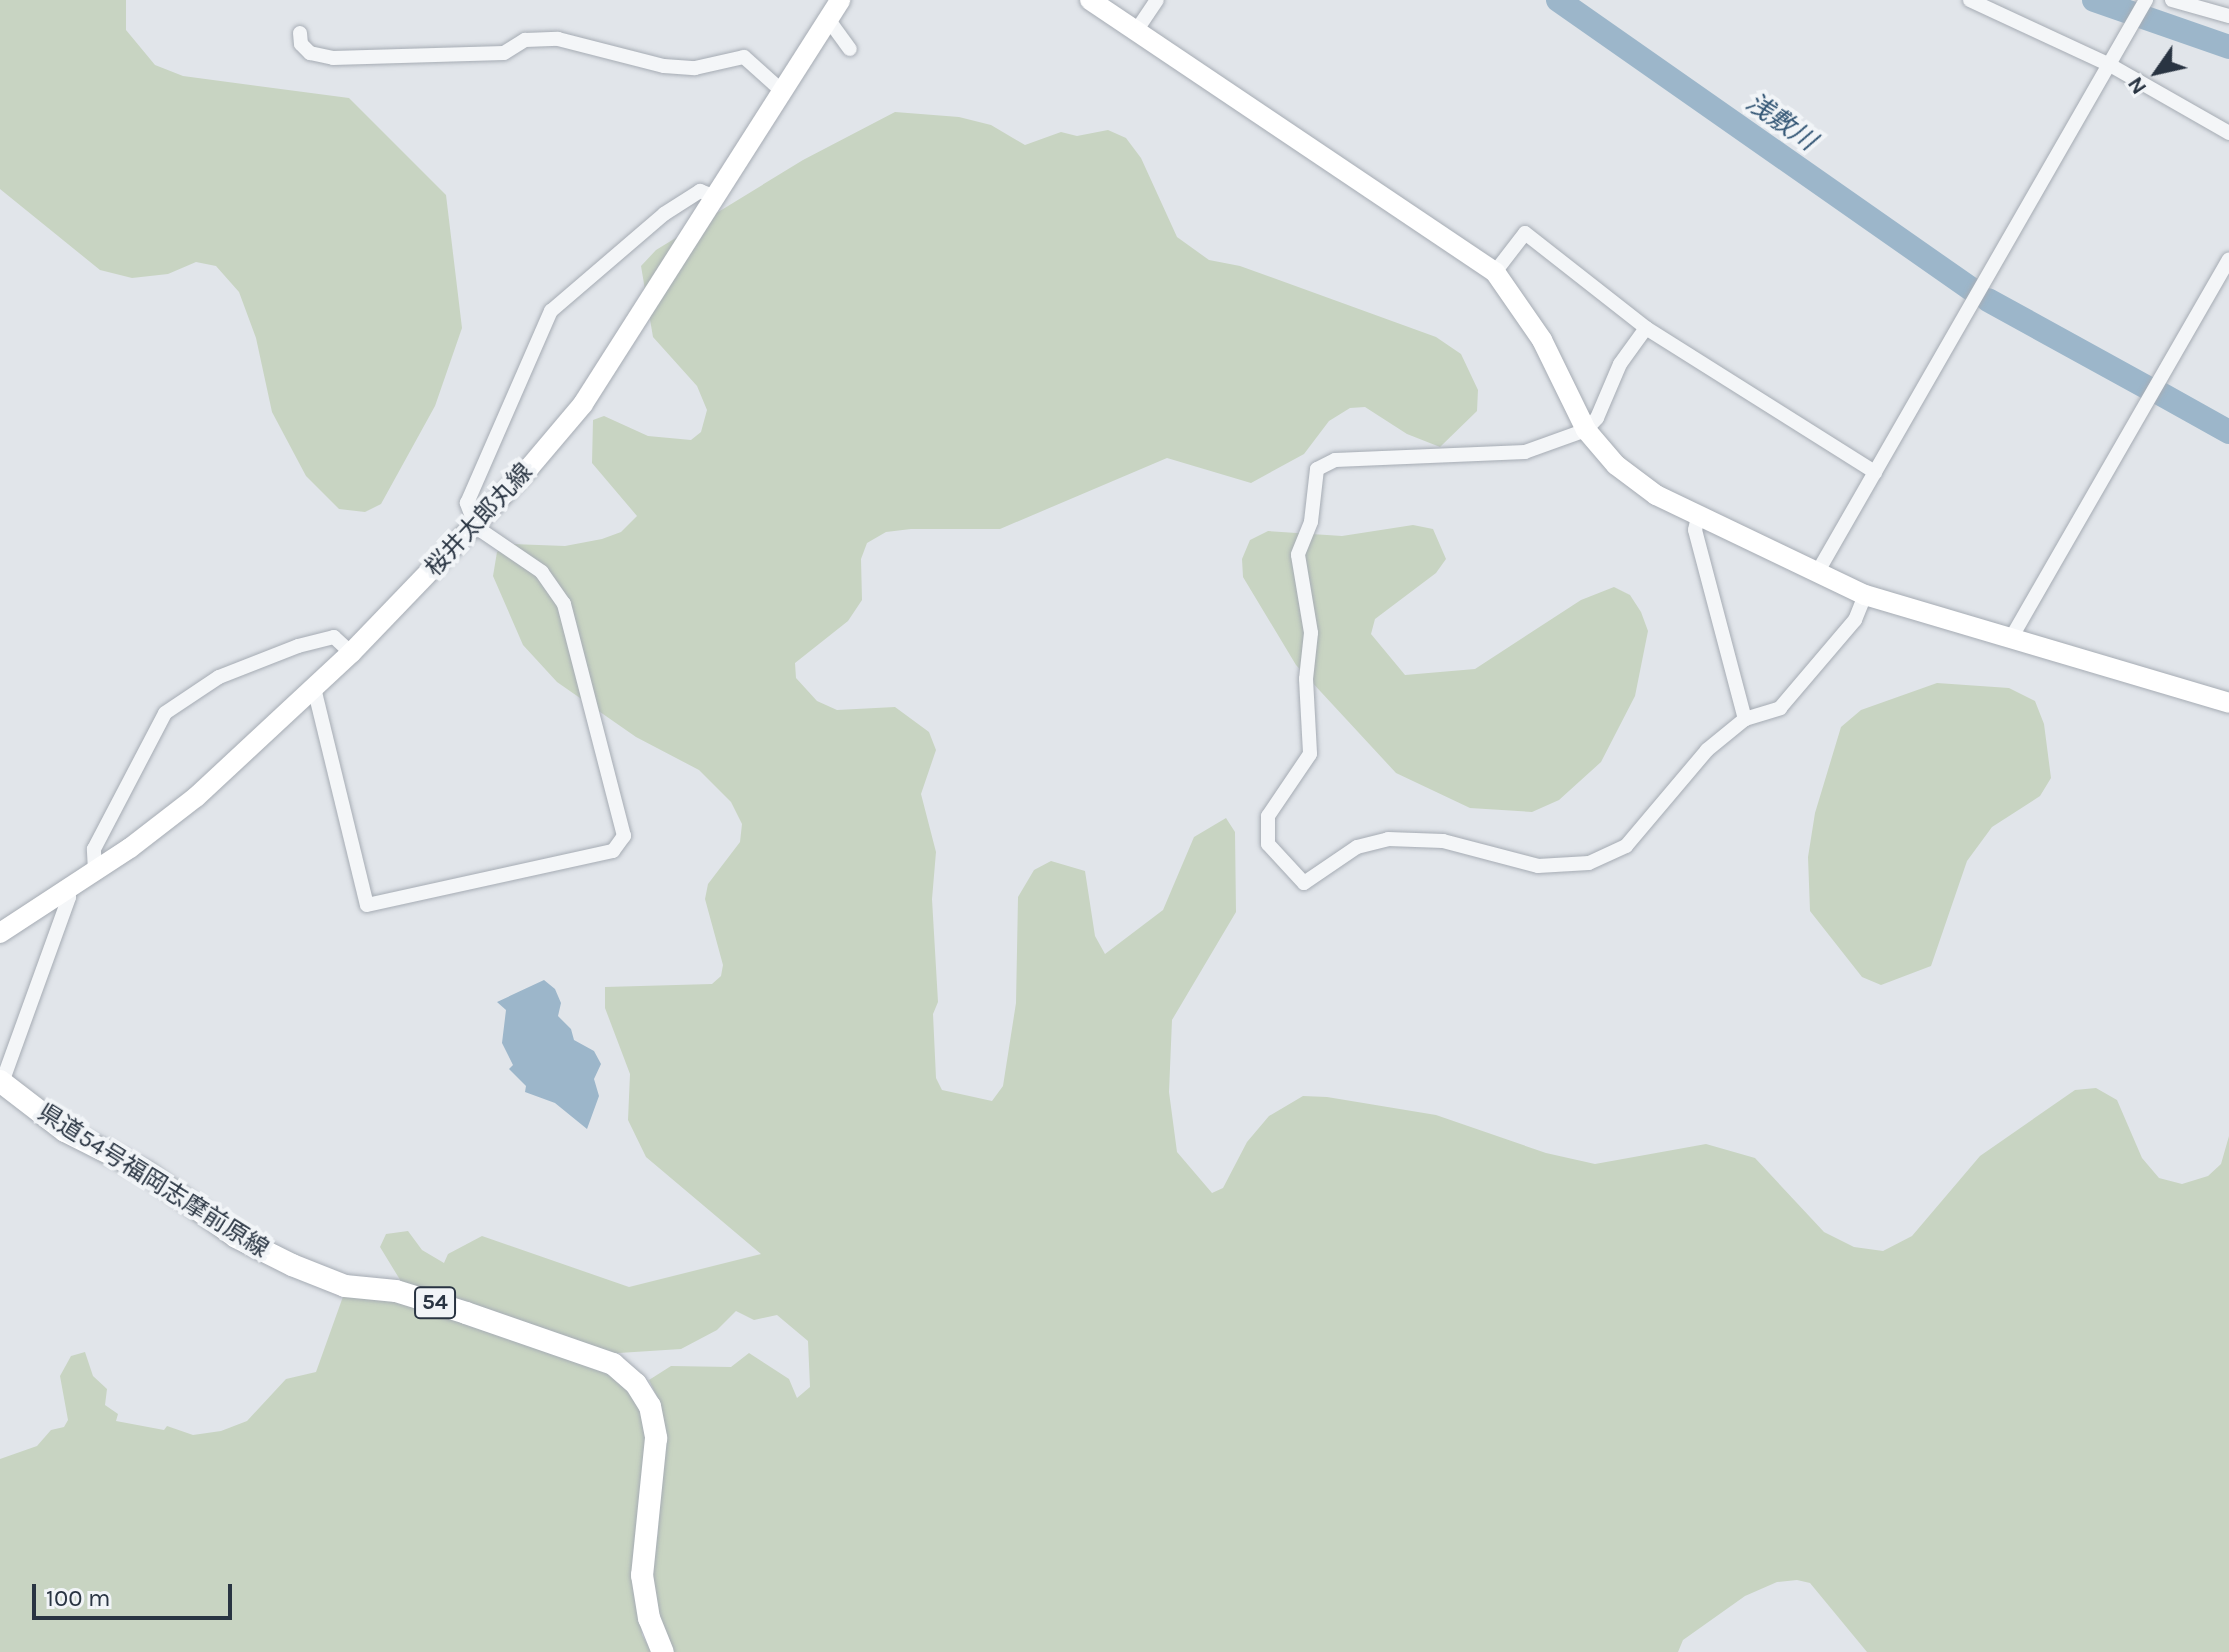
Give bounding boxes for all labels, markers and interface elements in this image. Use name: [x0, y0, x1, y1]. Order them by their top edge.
north arrow: [2117, 32, 2197, 112]
text: N: [2122, 72, 2152, 99]
water label: 浅敷川: [1740, 87, 1822, 157]
street label: 桜井太郎丸線: [419, 458, 539, 582]
street label: 県道54号福岡志摩前原線: [32, 1098, 274, 1264]
road number: 54: [413, 1285, 457, 1321]
scale bar: [36, 1568, 236, 1618]
text: 100 m: [46, 1584, 111, 1612]

